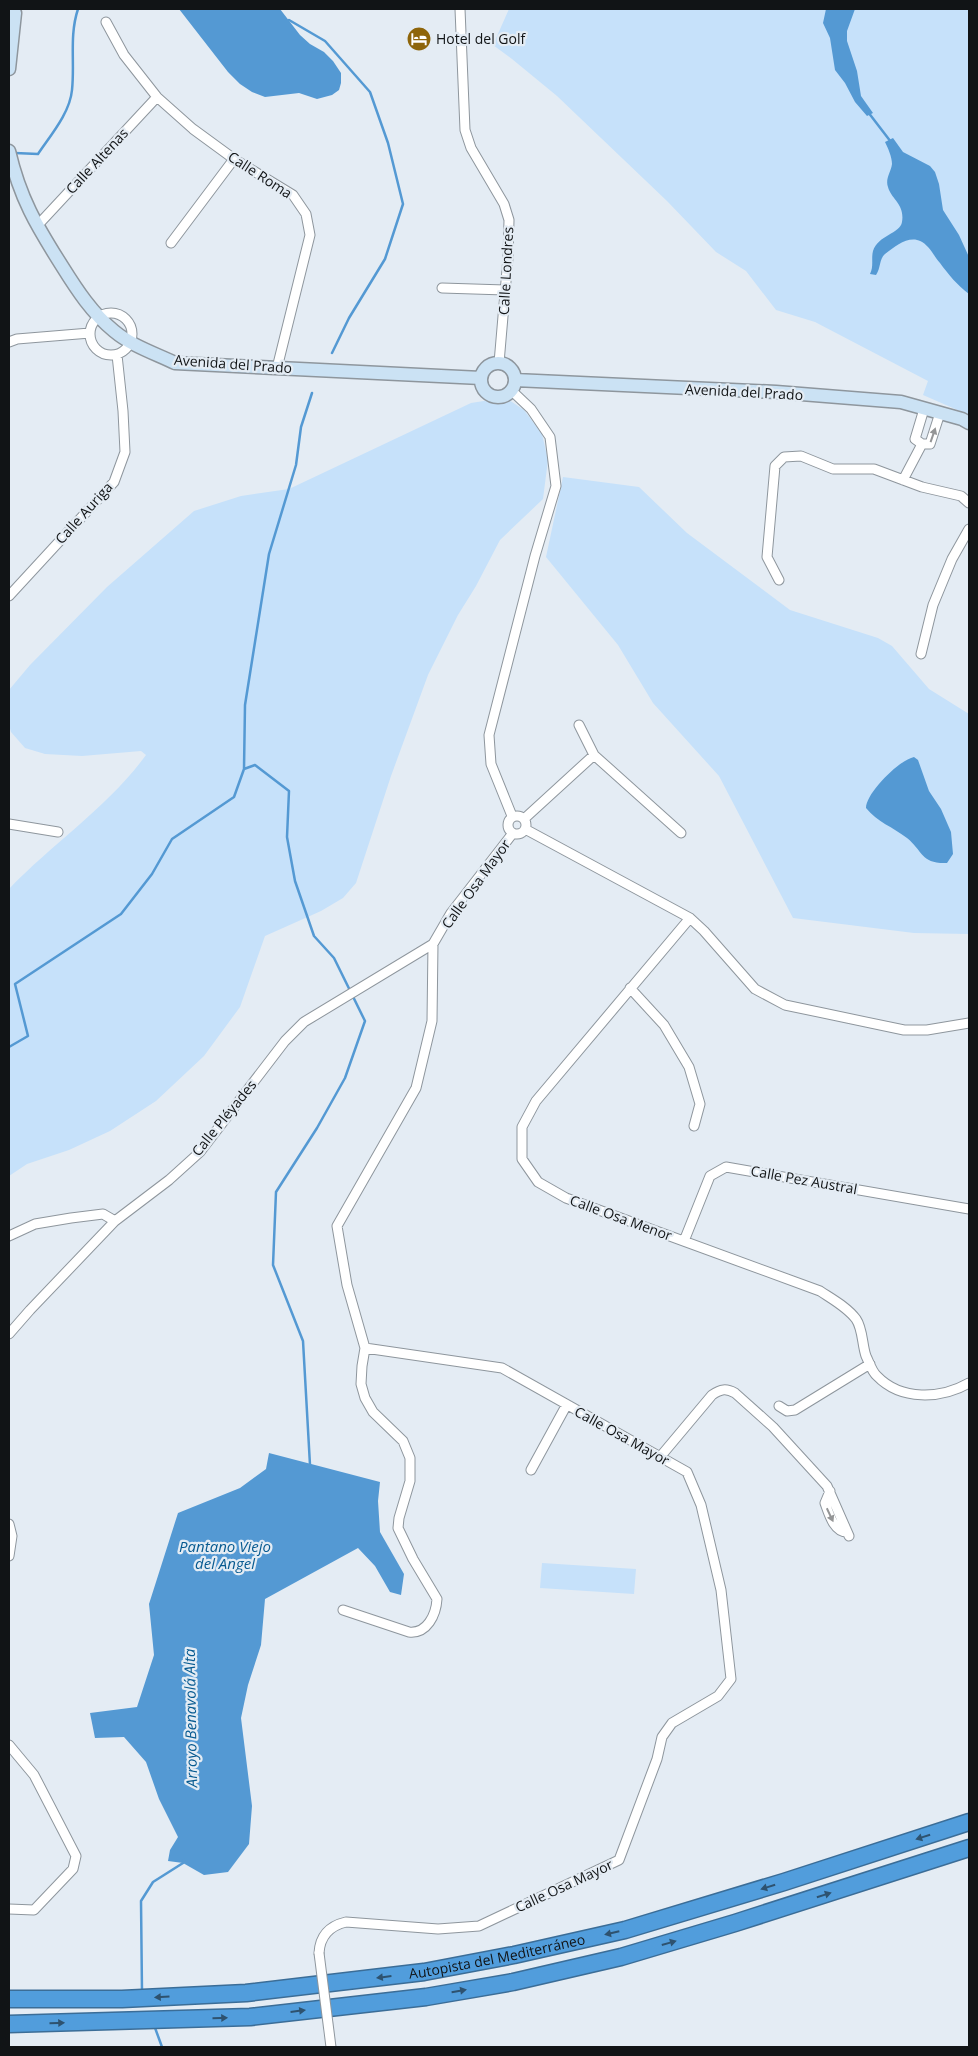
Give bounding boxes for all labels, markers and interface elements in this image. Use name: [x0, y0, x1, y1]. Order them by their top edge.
hotel icon: Hotel del Golf: [406, 26, 432, 52]
place label: Hotel del Golf: [436, 29, 526, 48]
street label: Calle Altenas: [61, 123, 132, 198]
street label: Calle Roma: [224, 147, 296, 202]
street label: Calle Londres: [494, 226, 517, 316]
street label: Avenida del Prado: [173, 350, 293, 377]
street label: Avenida del Prado: [684, 379, 804, 404]
one-way arrow: [930, 427, 937, 442]
street label: Calle Auriga: [51, 478, 117, 548]
street label: Calle Osa Mayor: [437, 835, 514, 932]
street label: Calle Pléyades: [187, 1075, 260, 1160]
street label: Calle Pez Austral: [749, 1161, 859, 1198]
street label: Calle Osa Menor: [567, 1190, 675, 1245]
street label: Calle Osa Mayor: [571, 1402, 673, 1470]
one-way arrow: [827, 1508, 835, 1522]
water label: Pantano Viejo del Angel: [179, 1536, 271, 1573]
water label: Arroyo Benavolá Alta: [179, 1648, 201, 1789]
one-way arrow: [915, 1834, 930, 1842]
street label: Calle Osa Mayor: [512, 1854, 616, 1916]
one-way arrow: [760, 1883, 775, 1891]
one-way arrow: [816, 1890, 831, 1898]
street label: Autopista del Mediterráneo: [408, 1929, 587, 1983]
one-way arrow: [605, 1929, 620, 1937]
one-way arrow: [661, 1938, 676, 1946]
one-way arrow: [376, 1973, 392, 1981]
one-way arrow: [452, 1986, 468, 1994]
one-way arrow: [154, 1994, 170, 2002]
one-way arrow: [290, 2007, 306, 2015]
one-way arrow: [212, 2013, 228, 2021]
one-way arrow: [50, 2018, 66, 2026]

